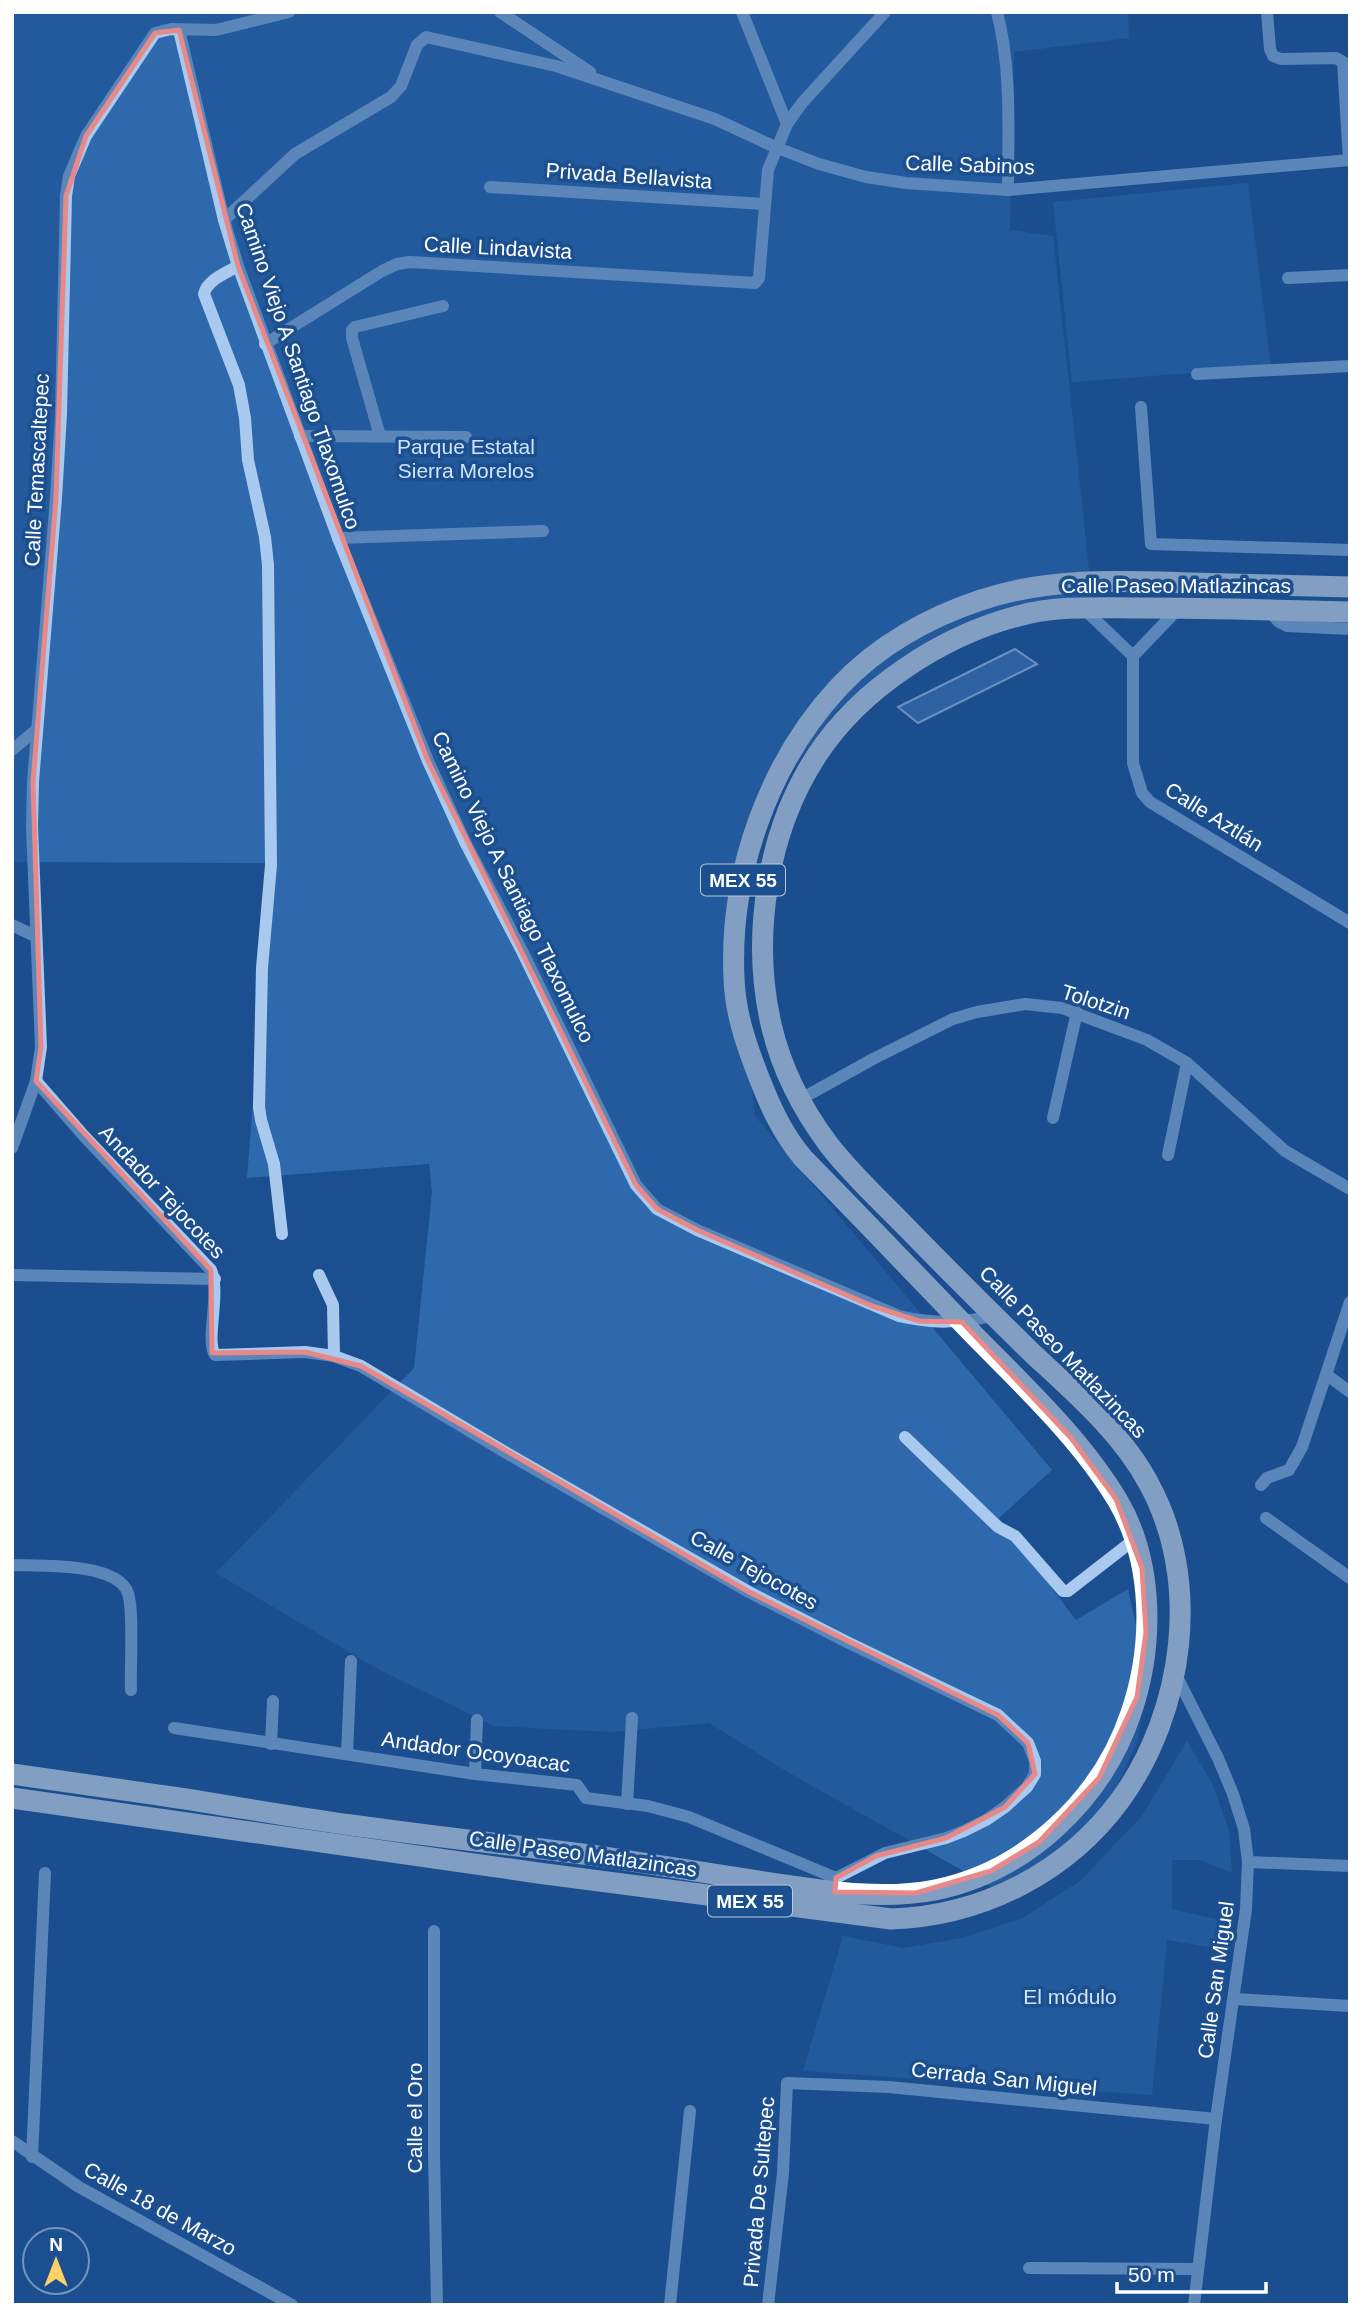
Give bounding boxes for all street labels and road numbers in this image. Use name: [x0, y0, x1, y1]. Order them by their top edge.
street label: Calle Sabinos: [905, 151, 1035, 178]
street label: Privada Bellavista: [545, 158, 713, 193]
street label: Camino Viejo A Santiago Tlaxomulco: [232, 200, 365, 532]
street label: Calle Lindavista: [423, 232, 573, 263]
street label: Calle Temascaltepec: [20, 373, 53, 567]
street label: Calle Paseo Matlazincas: [1061, 574, 1291, 597]
street label: Camino Viejo A Santiago Tlaxomulco: [428, 727, 599, 1046]
street label: Calle Aztlán: [1161, 777, 1267, 856]
road number: MEX 55: [701, 864, 785, 895]
street label: Tolotzin: [1059, 980, 1134, 1023]
street label: Andador Tejocotes: [95, 1120, 230, 1263]
street label: Calle Paseo Matlazincas: [975, 1261, 1152, 1442]
street label: Calle Tejocotes: [687, 1525, 822, 1614]
street label: Andador Ocoyoacac: [380, 1727, 572, 1776]
street label: Calle Paseo Matlazincas: [468, 1826, 699, 1881]
road number: MEX 55: [708, 1885, 792, 1916]
street label: Calle San Miguel: [1193, 1900, 1238, 2060]
street label: Cerrada San Miguel: [910, 2057, 1098, 2100]
street label: Calle el Oro: [403, 2063, 426, 2173]
street label: Privada De Sultepec: [739, 2096, 778, 2288]
street label: Calle 18 de Marzo: [80, 2157, 240, 2260]

